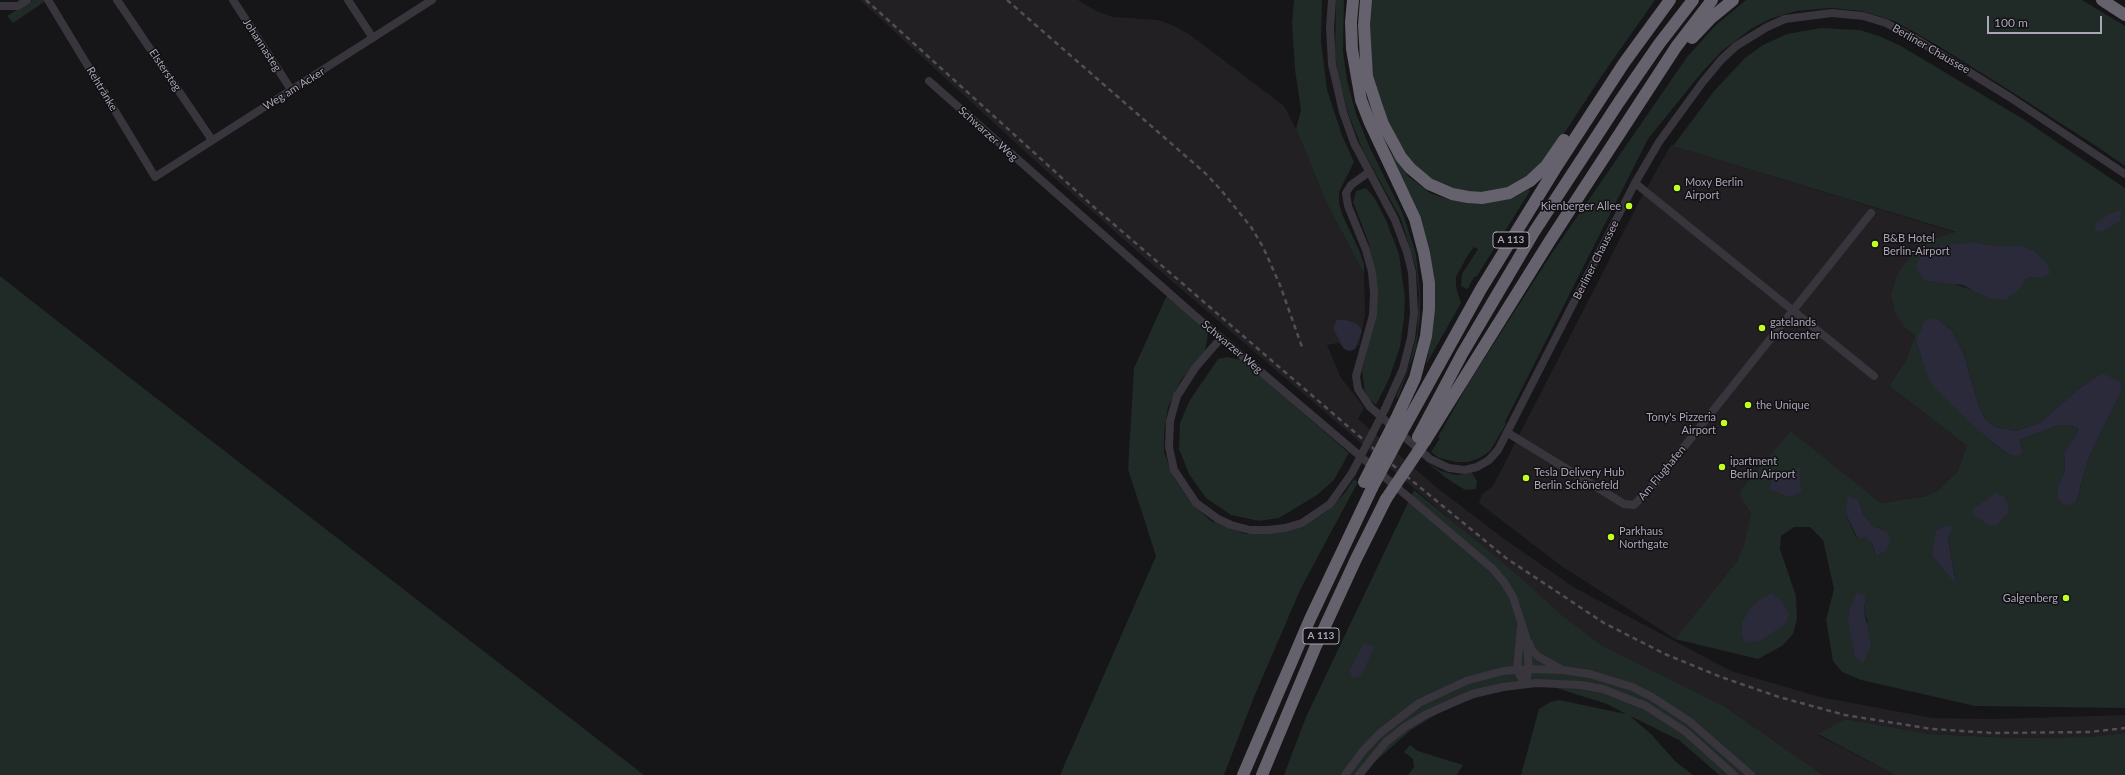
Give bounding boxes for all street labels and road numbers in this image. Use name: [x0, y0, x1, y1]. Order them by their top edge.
street label: Johannasteg: [240, 16, 284, 74]
street label: Berliner Chaussee: [1890, 22, 1972, 76]
street label: Elstersteg: [146, 47, 184, 93]
street label: Rehtränke: [84, 65, 120, 113]
street label: Weg am Acker: [261, 65, 327, 113]
street label: Schwarzer Weg: [956, 104, 1020, 164]
street label: Berliner Chaussee: [1570, 218, 1622, 302]
road number: A 113: [1493, 232, 1529, 248]
street label: Schwarzer Weg: [1199, 318, 1265, 376]
street label: Am Flughafen: [1635, 443, 1689, 503]
road number: A 113: [1303, 628, 1339, 644]

